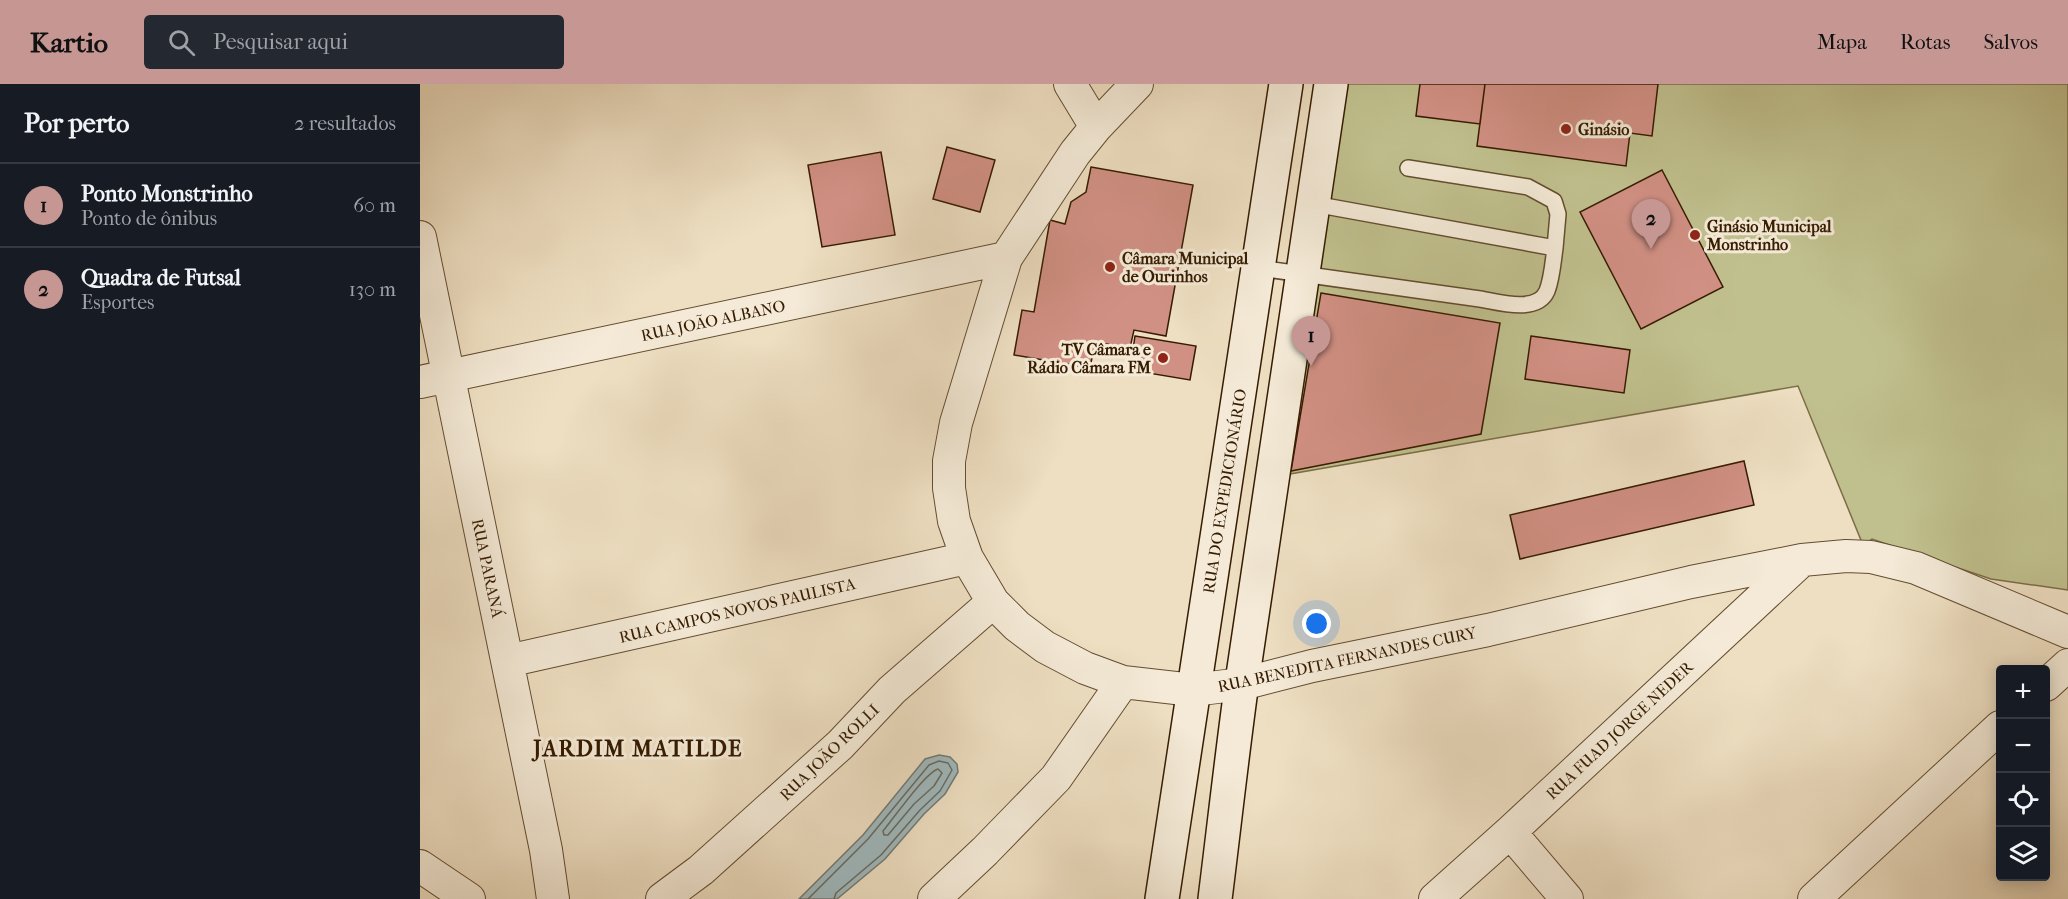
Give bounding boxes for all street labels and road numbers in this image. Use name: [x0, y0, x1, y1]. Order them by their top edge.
street label: RUA JOÃO ALBANO: [639, 296, 787, 345]
street label: RUA DO EXPEDICIONÁRIO: [1198, 387, 1250, 595]
street label: RUA PARANÁ: [468, 517, 508, 620]
street label: RUA CAMPOS NOVOS PAULISTA: [617, 574, 858, 647]
street label: RUA BENEDITA FERNANDES CURY: [1216, 622, 1479, 696]
street label: RUA FUAD JORGE NEDER: [1542, 656, 1698, 803]
street label: RUA JOÃO ROLLI: [776, 700, 883, 805]

